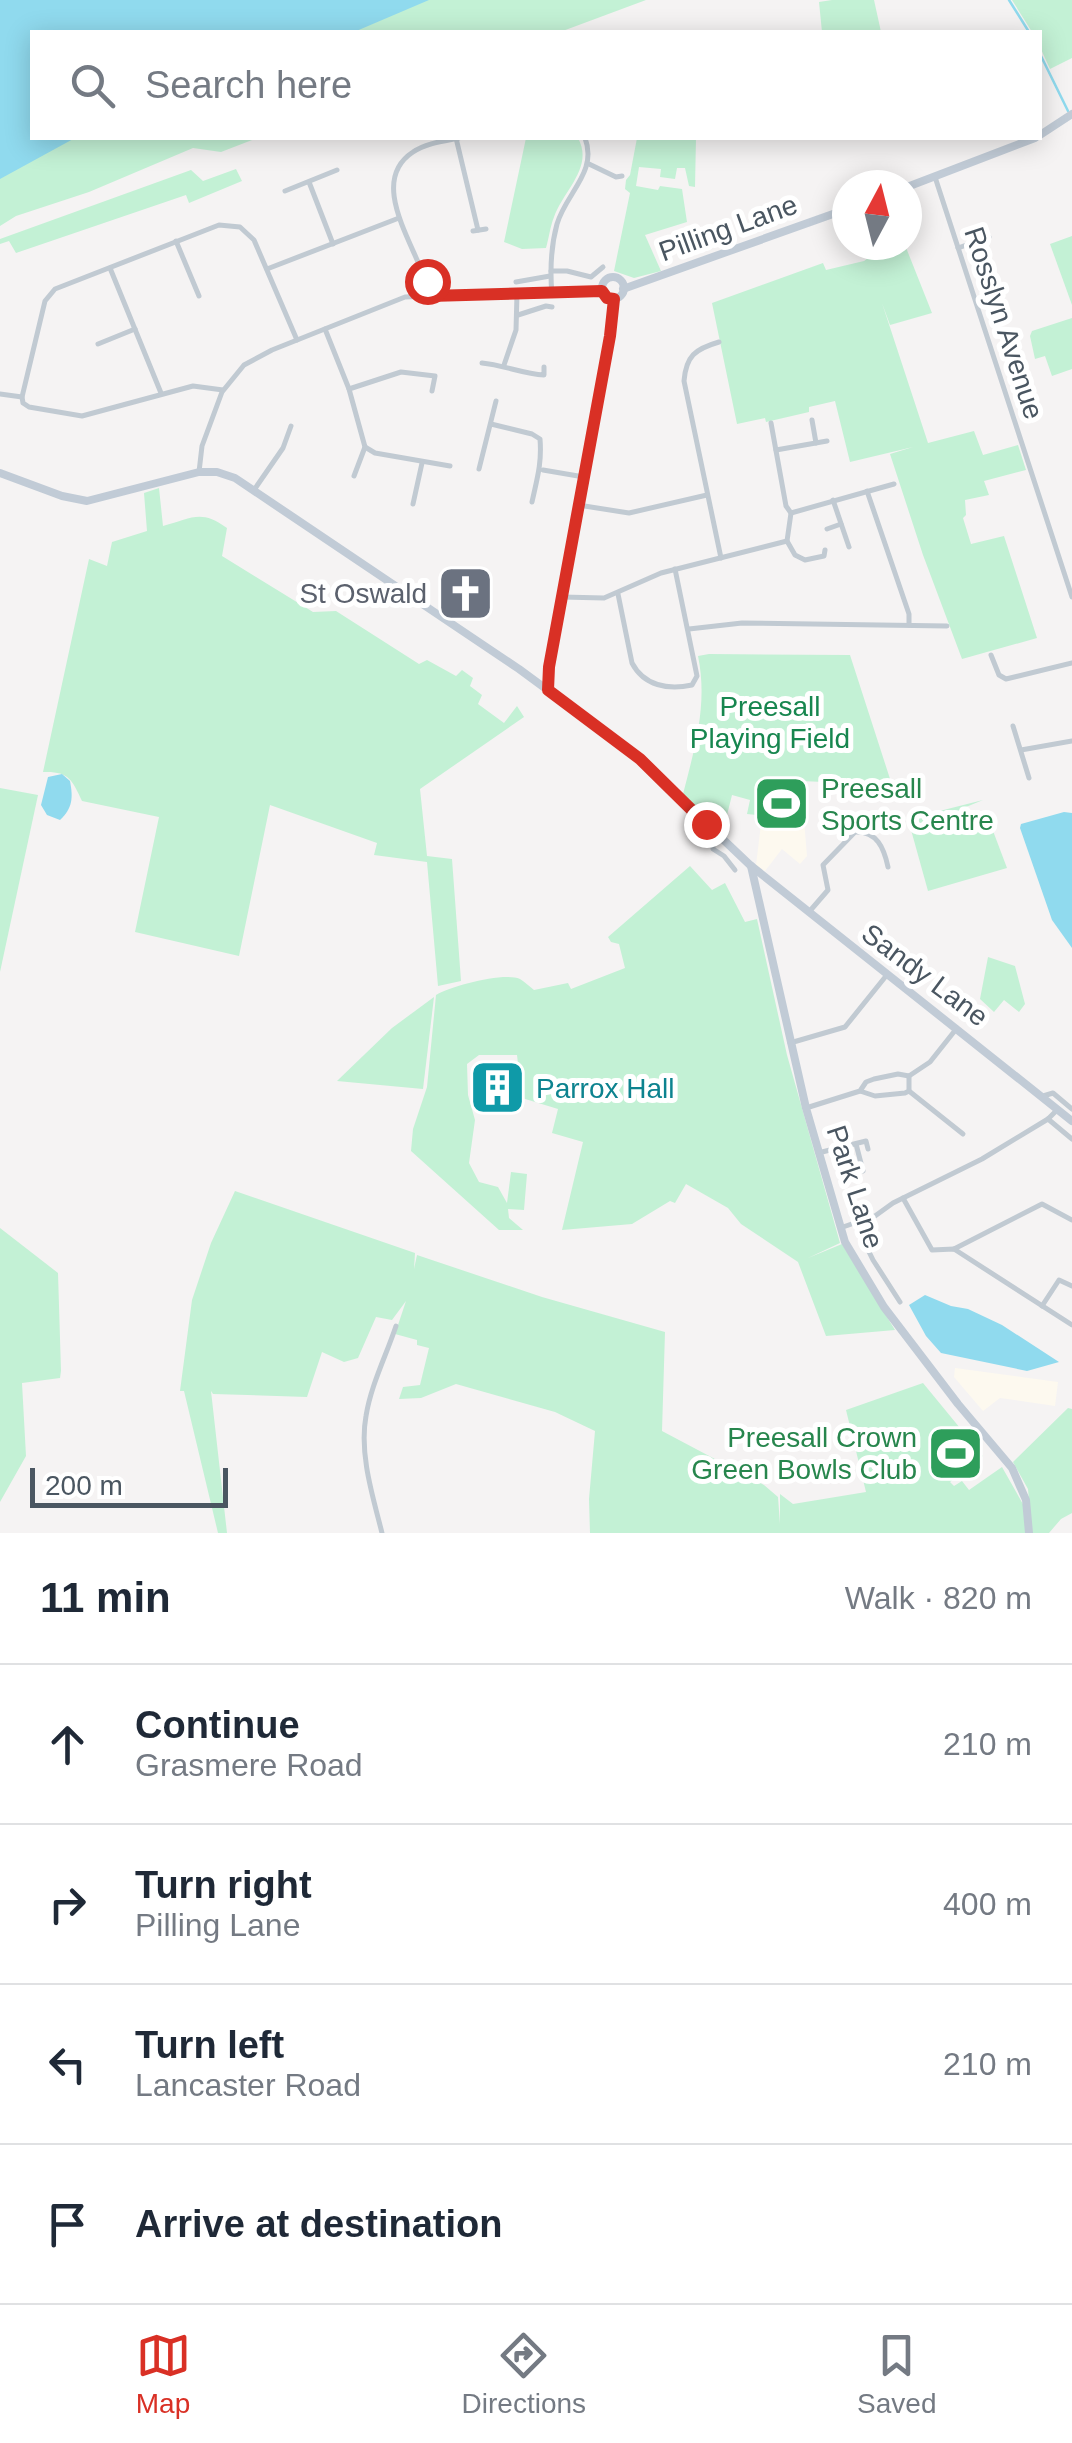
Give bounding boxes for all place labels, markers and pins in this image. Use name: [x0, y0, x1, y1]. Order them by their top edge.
church icon: St Oswald: [436, 563, 496, 623]
place label: St Oswald: [299, 578, 427, 609]
place label: Preesall Sports Centre: [821, 773, 994, 836]
sports icon: Preesall Sports Centre: [752, 774, 812, 834]
building icon: Parrox Hall: [467, 1058, 527, 1118]
place label: Parrox Hall: [536, 1073, 674, 1104]
place label: Preesall Crown Green Bowls Club: [691, 1422, 917, 1485]
sports icon: Preesall Crown Green Bowls Club: [926, 1423, 986, 1483]

